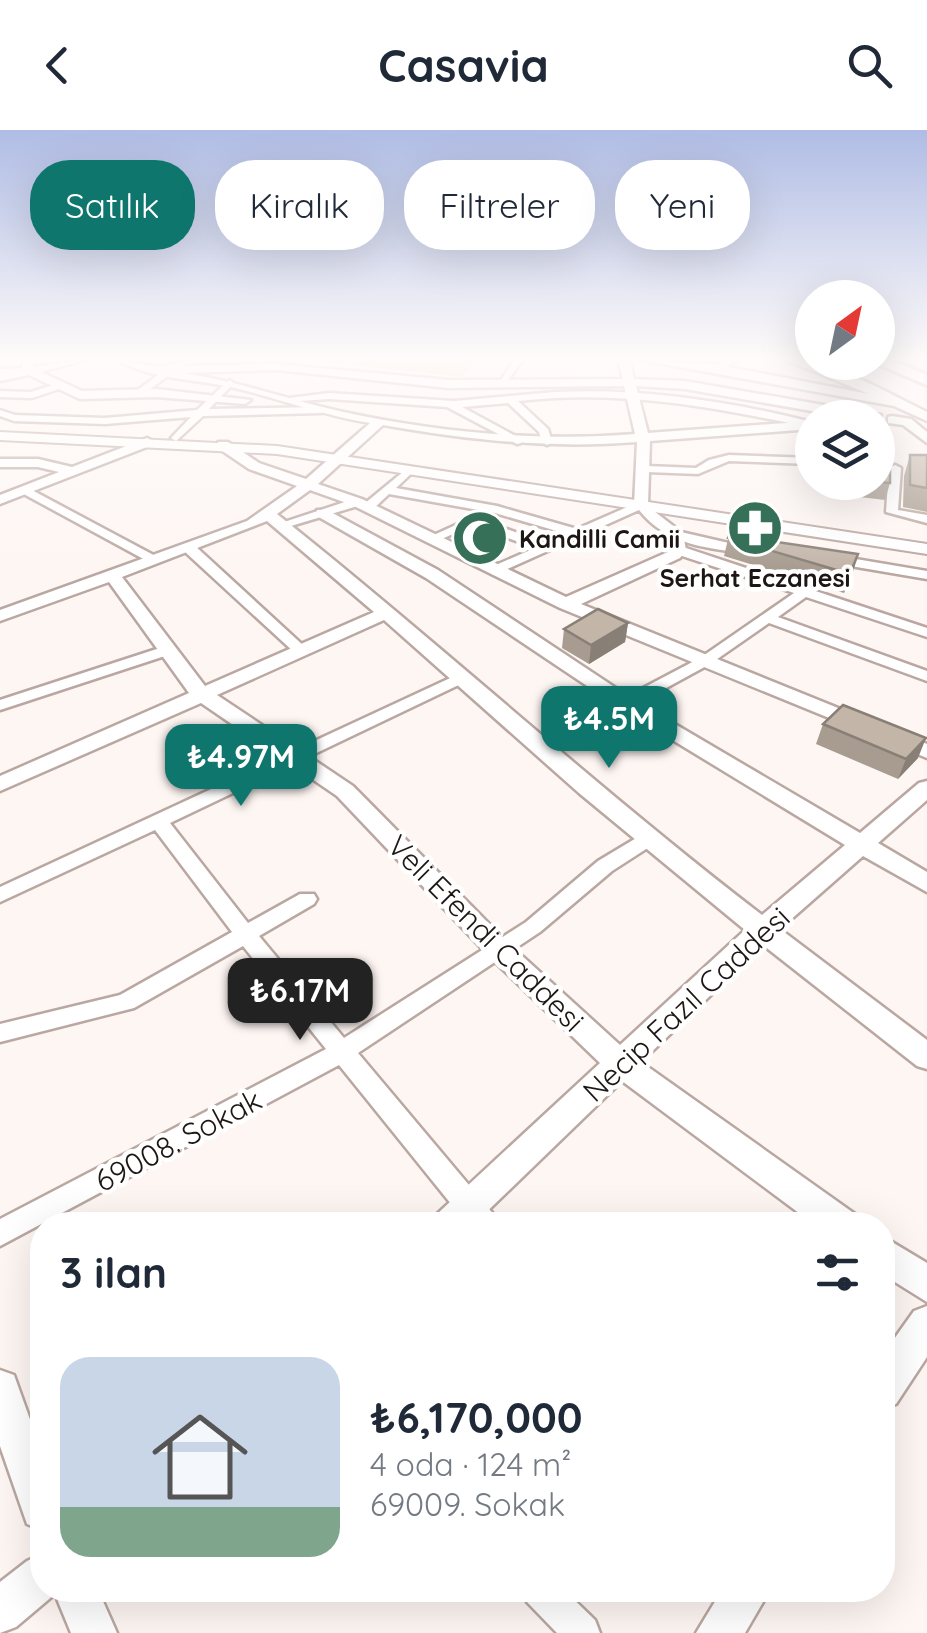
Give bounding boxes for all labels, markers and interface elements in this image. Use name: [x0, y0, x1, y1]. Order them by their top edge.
text: Casavia: [378, 37, 549, 93]
icon: back: [30, 38, 85, 93]
icon: search: [842, 38, 897, 93]
chip: Satılık: [30, 160, 195, 250]
chip: Kiralık: [215, 160, 384, 250]
chip: Filtreler: [404, 160, 595, 250]
chip: Yeni: [615, 160, 750, 250]
north arrow: [795, 280, 895, 380]
map controls: [795, 280, 895, 500]
button: layers: [795, 400, 895, 500]
pharmacy icon: Serhat Eczanesi: [725, 498, 785, 558]
mosque icon: Kandilli Camii: [450, 508, 510, 568]
place label: Kandilli Camii: [519, 523, 680, 554]
place label: Serhat Eczanesi: [660, 562, 850, 593]
pin: ₺4.5M: [539, 686, 679, 771]
text: ₺4.5M: [563, 698, 655, 738]
pin: ₺4.97M: [160, 724, 322, 809]
text: ₺4.97M: [187, 736, 295, 776]
street label: Veli Efendi Caddesi: [380, 827, 592, 1039]
street label: Necip Fazıl Caddesi: [575, 898, 797, 1110]
pin: ₺6.17M: [219, 958, 381, 1043]
text: ₺6.17M: [250, 970, 350, 1010]
street label: 69008. Sokak: [88, 1080, 268, 1200]
icon: filters: [810, 1245, 865, 1300]
text: 3 ilan: [60, 1246, 167, 1299]
text: ₺6,170,000: [370, 1391, 583, 1444]
icon: home: [140, 1397, 260, 1517]
text: 4 oda · 124 m²: [370, 1444, 571, 1484]
text: 69009. Sokak: [370, 1484, 565, 1524]

